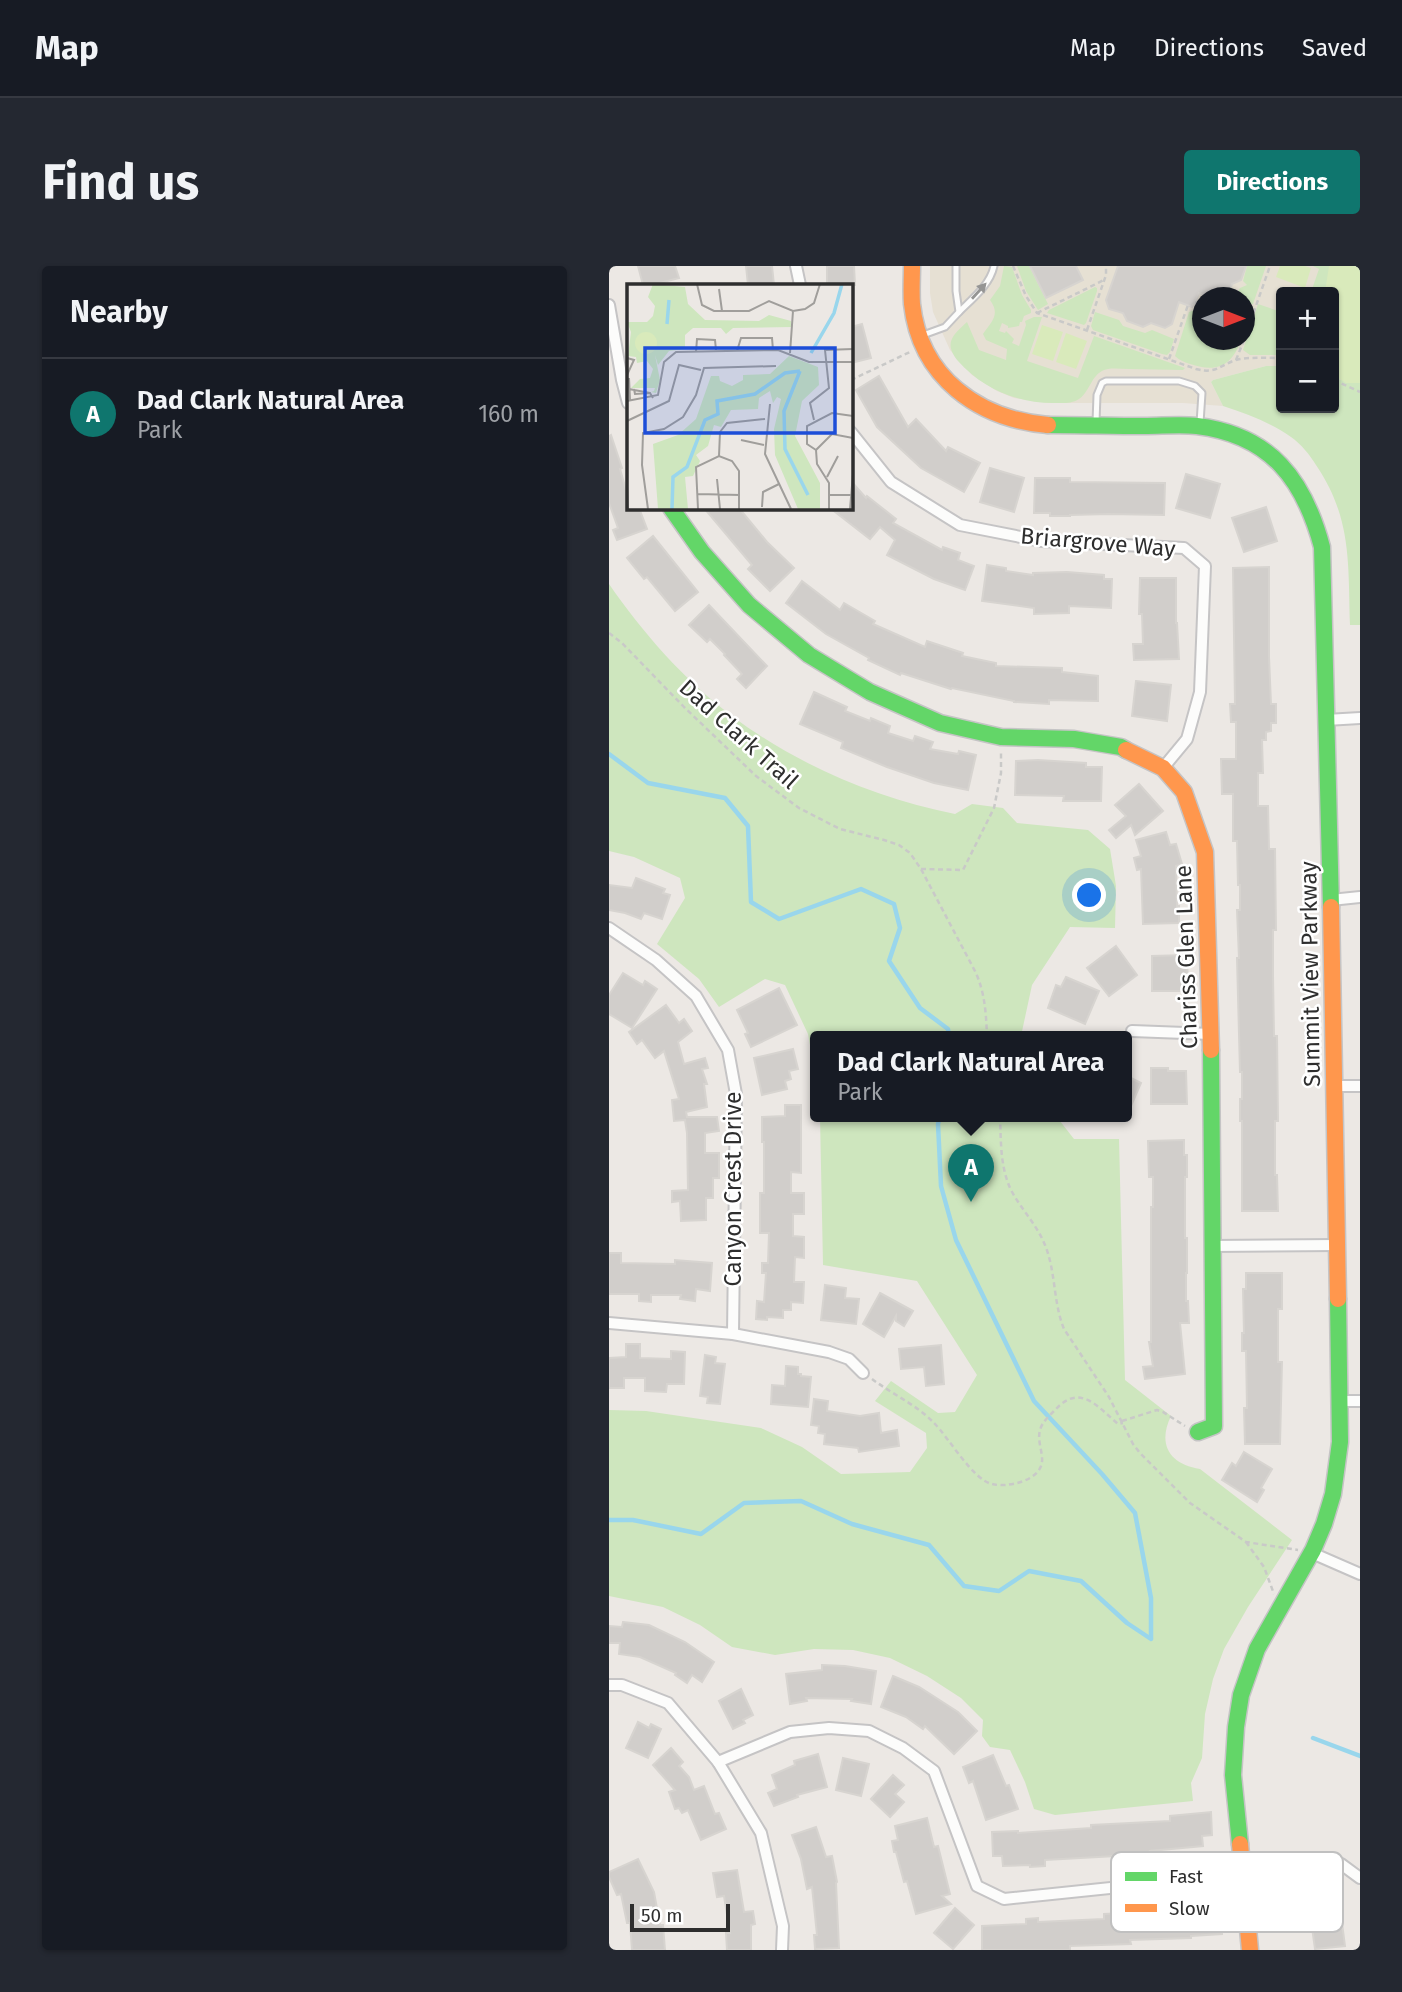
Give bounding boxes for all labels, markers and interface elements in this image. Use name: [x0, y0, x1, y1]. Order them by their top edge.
text: Map: [35, 28, 99, 68]
text: Map: [1070, 34, 1116, 62]
text: Directions: [1154, 34, 1264, 62]
text: Saved: [1302, 34, 1367, 62]
button: Directions: [1184, 150, 1360, 214]
text: Find us: [42, 153, 199, 212]
one-way arrow: [971, 282, 987, 300]
inset map: [627, 284, 852, 509]
north arrow: [1192, 287, 1255, 350]
map controls: [1276, 287, 1339, 413]
button: +: [1276, 287, 1339, 350]
text: Nearby: [70, 294, 168, 330]
button: −: [1276, 350, 1339, 413]
text: Dad Clark Natural Area: [137, 385, 404, 416]
text: A: [86, 400, 100, 428]
text: 160 m: [478, 400, 539, 428]
text: Park: [137, 416, 182, 444]
street label: Briargrove Way: [1019, 521, 1177, 563]
street label: Dad Clark Trail: [674, 673, 804, 795]
street label: Summit View Parkway: [1294, 860, 1326, 1087]
street label: Chariss Glen Lane: [1169, 864, 1203, 1050]
your location: [1072, 878, 1106, 912]
popup: [810, 1031, 1132, 1122]
text: Dad Clark Natural Area: [837, 1047, 1105, 1078]
text: Park: [837, 1078, 883, 1106]
street label: Canyon Crest Drive: [719, 1091, 747, 1287]
pin: A: [948, 1144, 994, 1202]
legend: [1111, 1852, 1343, 1932]
text: Fast: [1169, 1865, 1203, 1888]
text: Slow: [1169, 1897, 1210, 1920]
scale bar: [630, 1901, 730, 1933]
text: 50 m: [641, 1904, 682, 1927]

